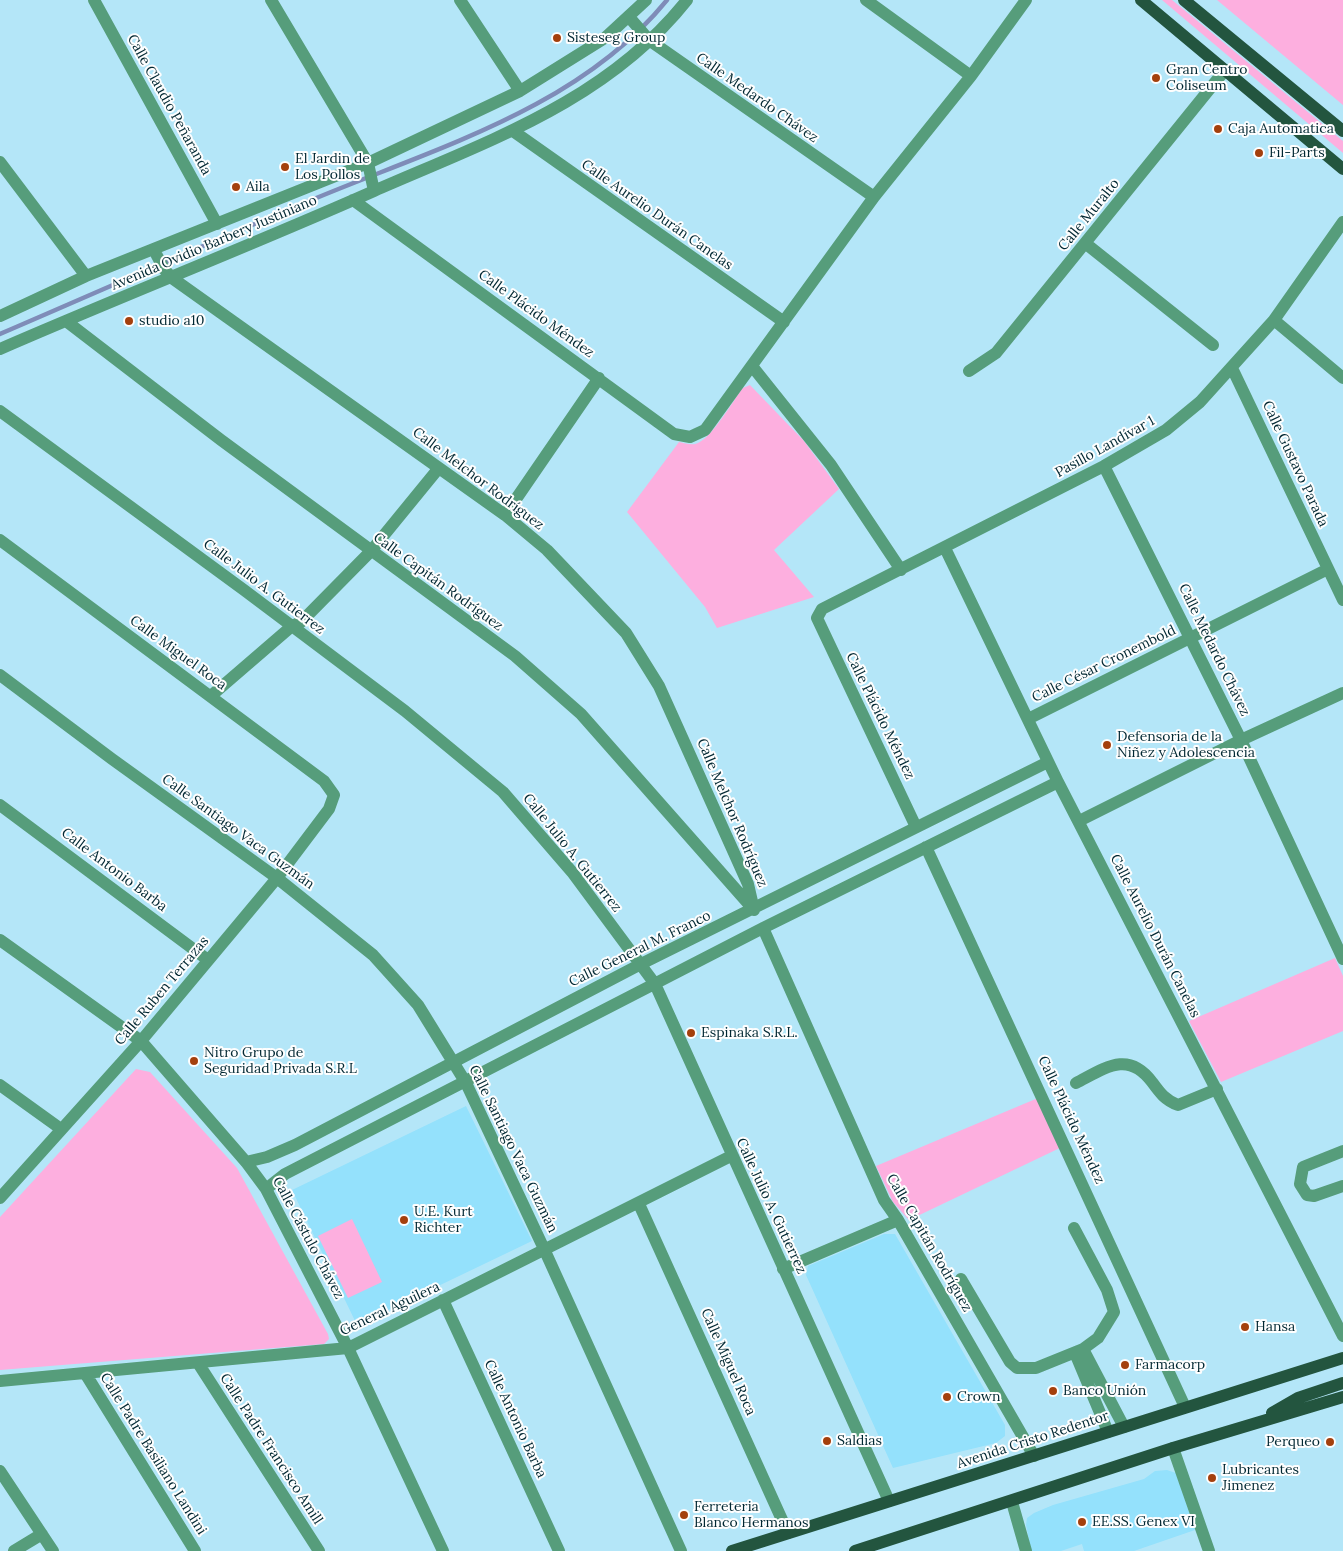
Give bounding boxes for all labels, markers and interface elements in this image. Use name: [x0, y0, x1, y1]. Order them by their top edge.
place label: Sisteseg Group: [567, 30, 665, 46]
street label: Calle Claudio Peñaranda: [123, 32, 215, 178]
marker: Sisteseg Group: [551, 32, 563, 44]
street label: Calle Medardo Chávez: [693, 50, 821, 146]
place label: Gran Centro Coliseum: [1166, 62, 1247, 94]
marker: Gran Centro Coliseum: [1150, 72, 1162, 84]
place label: Caja Automatica: [1228, 121, 1334, 137]
marker: Caja Automatica: [1212, 123, 1224, 135]
place label: Fil-Parts: [1269, 145, 1325, 161]
marker: Fil-Parts: [1253, 147, 1265, 159]
place label: El Jardin de Los Pollos: [295, 151, 370, 184]
street label: Calle Aurelio Durán Canelas: [578, 156, 736, 274]
marker: El Jardin de Los Pollos: [279, 161, 291, 173]
street label: Calle Muralto: [1055, 176, 1123, 254]
place label: Aila: [246, 179, 270, 195]
marker: Aila: [230, 181, 242, 193]
street label: Avenida Ovidio Barbery Justiniano: [109, 192, 319, 294]
street label: Calle Plácido Méndez: [475, 266, 597, 362]
place label: studio a10: [139, 313, 204, 329]
marker: studio a10: [123, 315, 135, 327]
street label: Calle Gustavo Parada: [1258, 398, 1332, 530]
street label: Pasillo Landívar 1: [1052, 413, 1158, 481]
street label: Calle Melchor Rodríguez: [409, 424, 547, 534]
street label: Calle Capitán Rodríguez: [370, 529, 506, 635]
street label: Calle Julio A. Gutierrez: [200, 536, 328, 638]
street label: Calle Medardo Chávez: [1175, 581, 1253, 719]
street label: Calle Miguel Roca: [126, 612, 230, 694]
street label: Calle César Cronembold: [1029, 622, 1179, 706]
street label: Calle Plácido Méndez: [842, 650, 918, 782]
place label: Defensoria de la Niñez y Adolescencia: [1117, 729, 1255, 762]
street label: Calle Melchor Rodríguez: [693, 736, 771, 890]
marker: Defensoria de la Niñez y Adolescencia: [1101, 739, 1113, 751]
street label: Calle Santiago Vaca Guzmán: [159, 771, 317, 893]
street label: Calle Julio A. Gutierrez: [519, 790, 625, 916]
street label: Calle Antonio Barba: [58, 825, 170, 915]
street label: Calle Aurelio Durán Canelas: [1106, 852, 1204, 1020]
street label: Calle General M. Franco: [566, 907, 714, 991]
street label: Calle Ruben Terrazas: [112, 933, 212, 1049]
place label: Espinaka S.R.L.: [701, 1025, 798, 1041]
marker: Espinaka S.R.L.: [685, 1027, 697, 1039]
place label: Nitro Grupo de Seguridad Privada S.R.L: [204, 1045, 357, 1078]
street label: Calle Plácido Méndez: [1034, 1054, 1108, 1186]
marker: Nitro Grupo de Seguridad Privada S.R.L: [188, 1055, 200, 1067]
street label: Calle Santiago Vaca Guzmán: [465, 1063, 561, 1235]
street label: Calle Julio A. Gutierrez: [732, 1136, 810, 1276]
street label: Calle Capitán Rodríguez: [883, 1171, 975, 1315]
street label: Calle Cástulo Chávez: [269, 1174, 347, 1302]
place label: U.E. Kurt Richter: [414, 1204, 473, 1236]
marker: U.E. Kurt Richter: [398, 1214, 410, 1226]
street label: General Aguilera: [337, 1278, 443, 1340]
street label: Calle Miguel Roca: [697, 1306, 759, 1418]
place label: Hansa: [1255, 1319, 1295, 1335]
marker: Hansa: [1239, 1321, 1251, 1333]
street label: Calle Antonio Barba: [480, 1357, 550, 1481]
place label: Farmacorp: [1135, 1357, 1205, 1373]
marker: Farmacorp: [1119, 1359, 1131, 1371]
street label: Calle Padre Basiliano Landini: [96, 1370, 210, 1538]
street label: Calle Padre Francisco Amill: [216, 1371, 326, 1527]
place label: Banco Unión: [1063, 1383, 1146, 1399]
marker: Banco Unión: [1047, 1385, 1059, 1397]
place label: Crown: [957, 1389, 1001, 1405]
marker: Crown: [941, 1391, 953, 1403]
street label: Avenida Cristo Redentor: [955, 1408, 1111, 1472]
place label: Saldias: [837, 1433, 882, 1449]
place label: Perqueo: [1266, 1434, 1320, 1450]
marker: Saldias: [821, 1435, 833, 1447]
marker: Perqueo: [1324, 1436, 1336, 1448]
place label: Lubricantes Jimenez: [1222, 1462, 1299, 1494]
marker: Lubricantes Jimenez: [1206, 1472, 1218, 1484]
place label: Ferreteria Blanco Hermanos: [694, 1499, 809, 1531]
marker: Ferreteria Blanco Hermanos: [678, 1509, 690, 1521]
place label: EE.SS. Genex VI: [1092, 1514, 1195, 1530]
marker: EE.SS. Genex VI: [1076, 1516, 1088, 1528]

